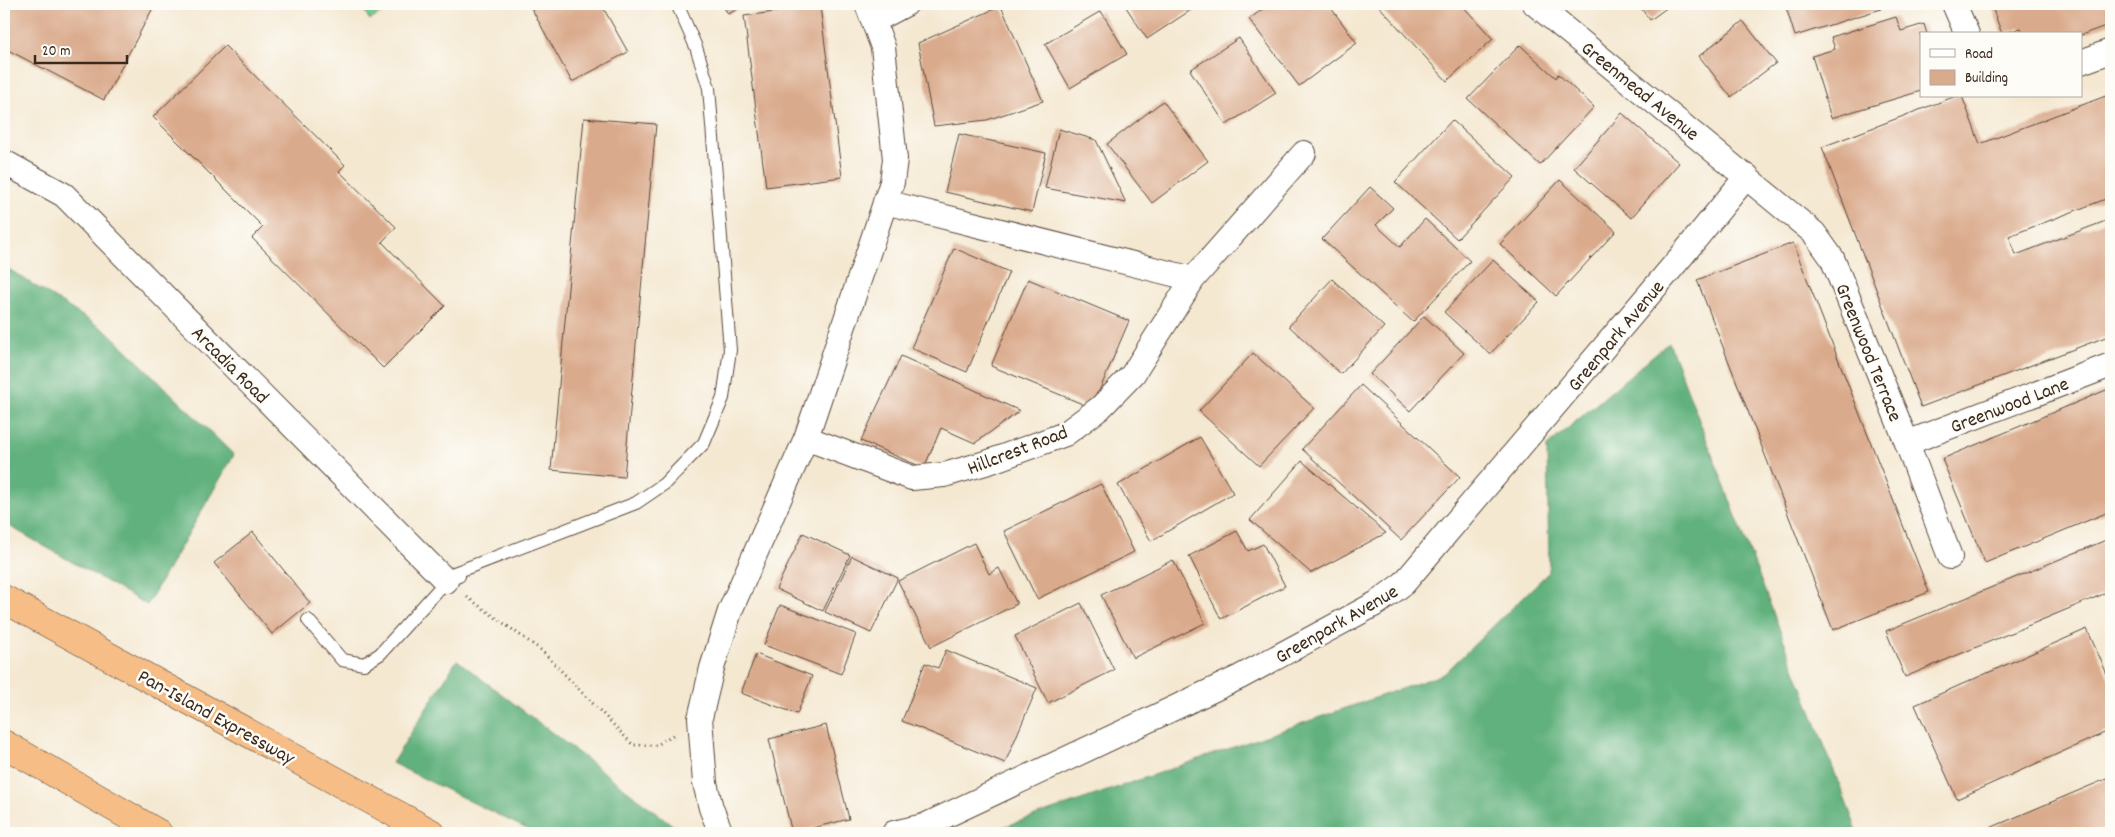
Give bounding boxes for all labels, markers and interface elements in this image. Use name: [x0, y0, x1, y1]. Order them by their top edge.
scale bar: [35, 32, 128, 64]
legend: [1920, 32, 2082, 98]
street label: Greenmead Avenue: [1574, 36, 1704, 149]
text: 20 m: [42, 41, 70, 63]
text: Road: [1965, 44, 1993, 66]
text: Building: [1965, 68, 2008, 90]
street label: Greenpark Avenue: [1562, 275, 1672, 399]
street label: Greenwood Terrace: [1827, 280, 1908, 427]
street label: Arcadia Road: [184, 321, 274, 411]
street label: Greenwood Lane: [1947, 371, 2073, 442]
street label: Hillcrest Road: [964, 420, 1072, 484]
street label: Greenpark Avenue: [1271, 579, 1404, 672]
street label: Pan-Island Expressway: [132, 664, 300, 774]

